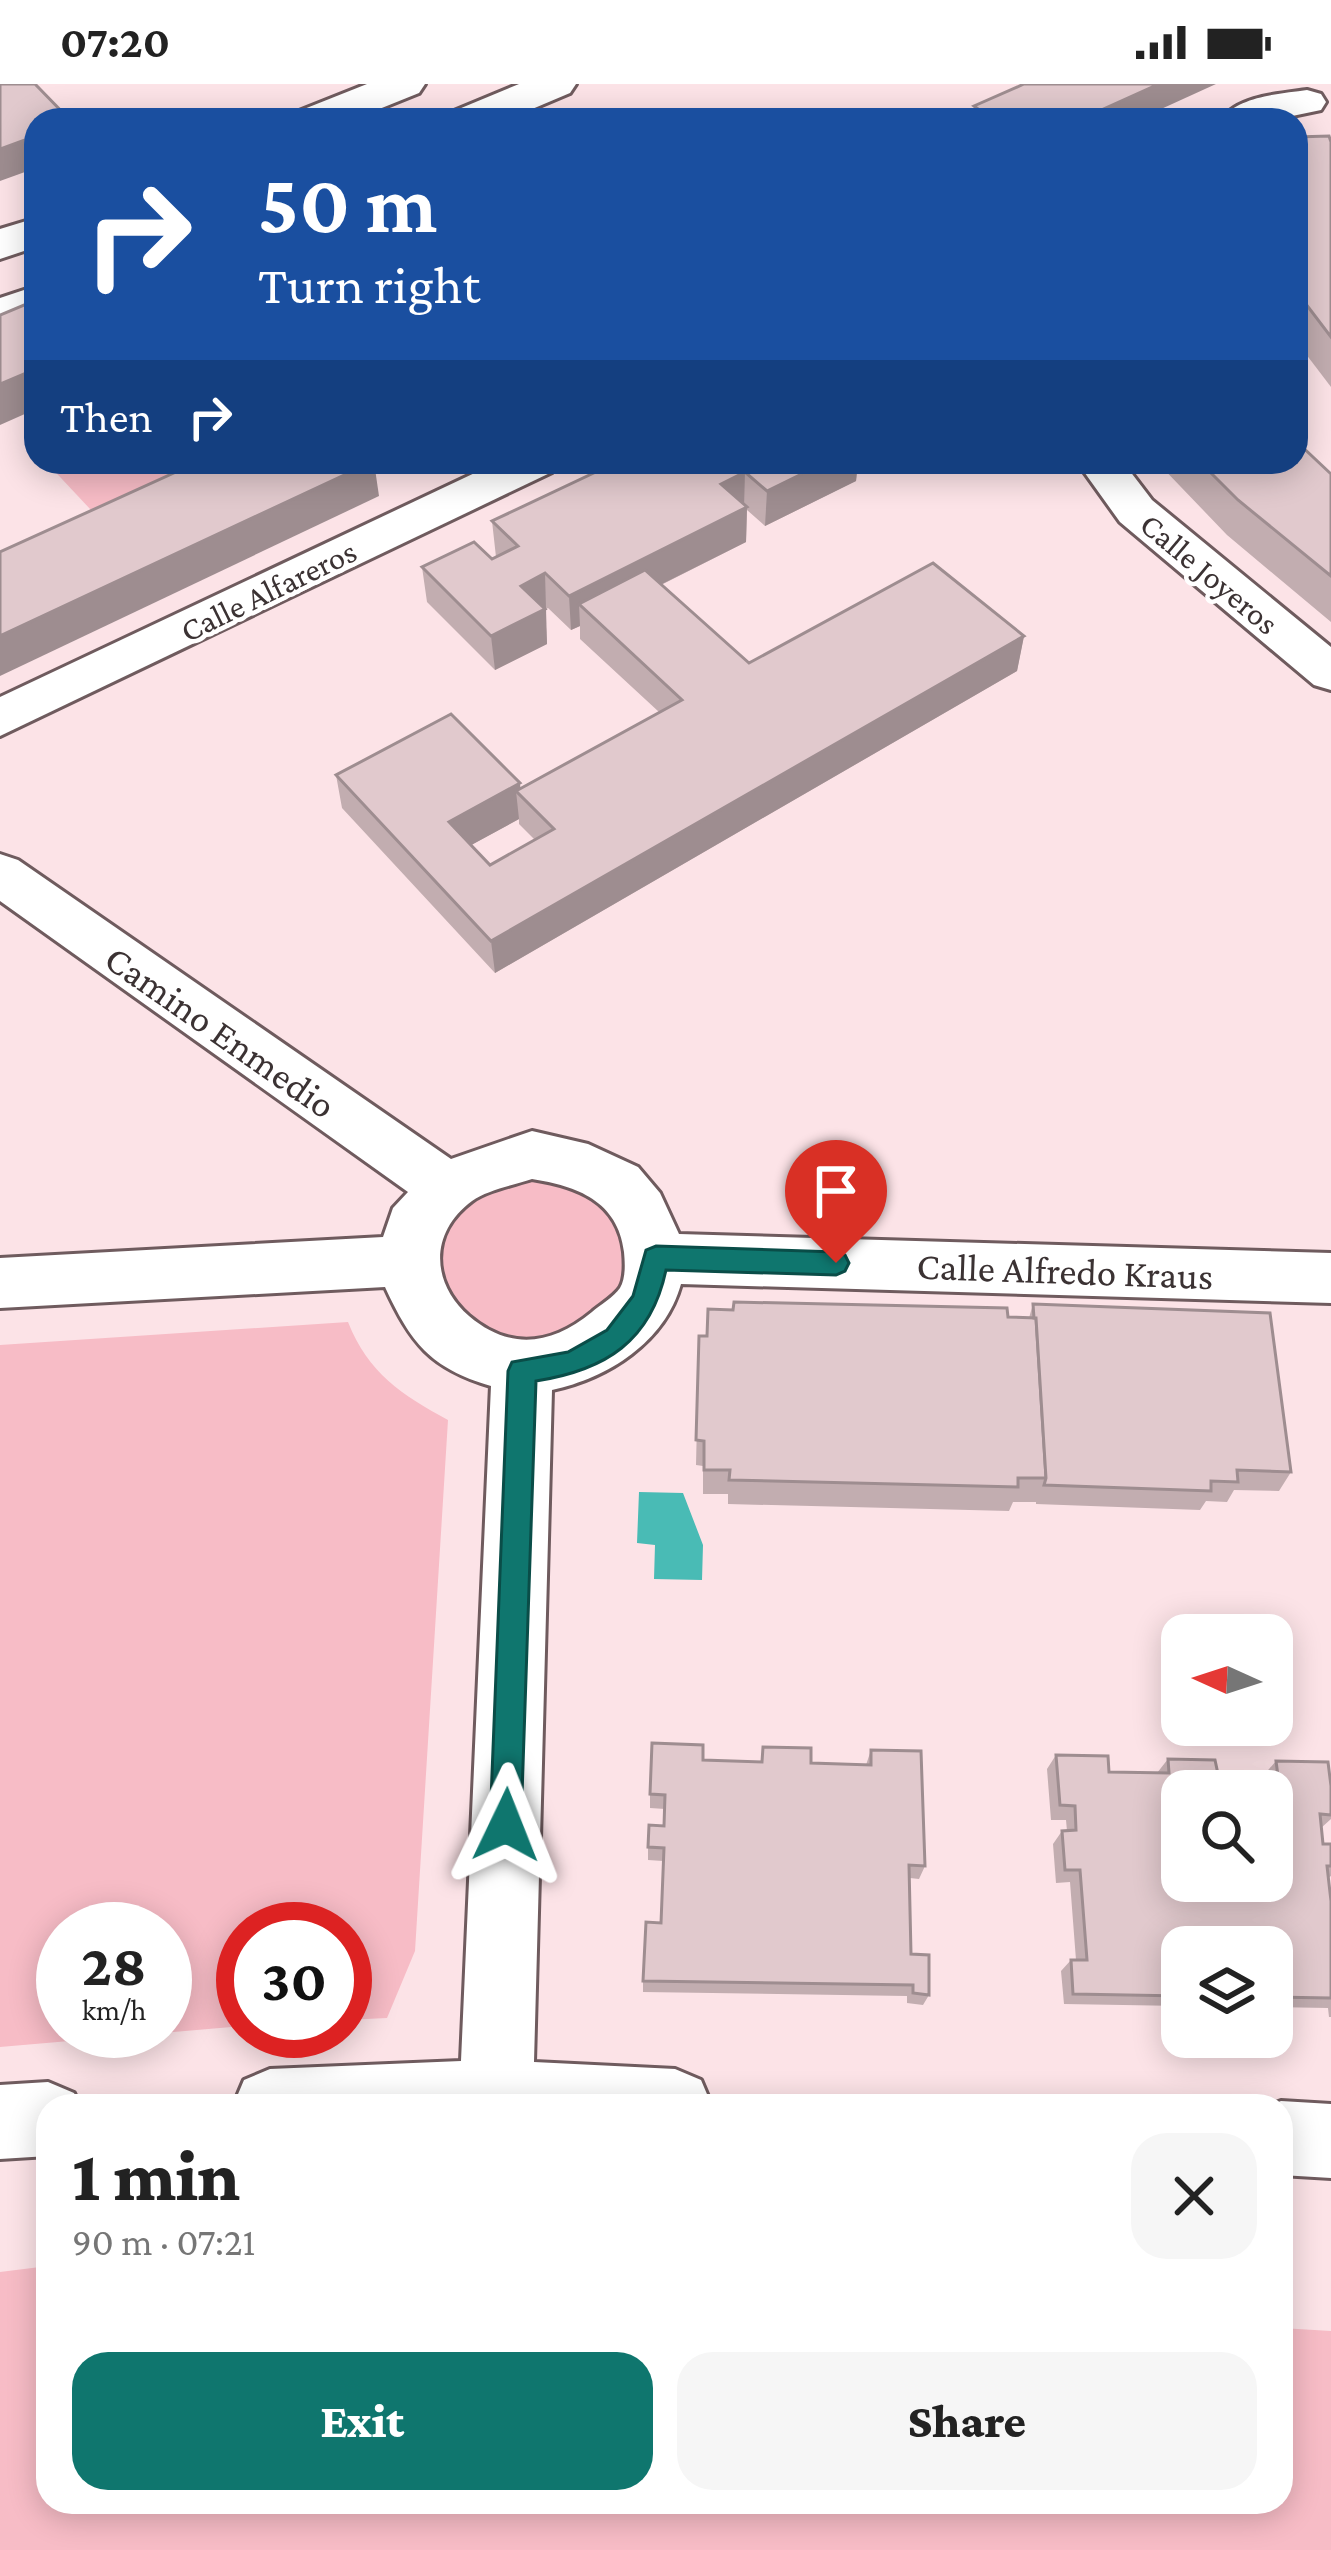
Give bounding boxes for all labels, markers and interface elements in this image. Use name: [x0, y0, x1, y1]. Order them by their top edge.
text: 07:20: [60, 17, 170, 67]
icon: right: [60, 156, 216, 312]
text: 50 m: [258, 157, 437, 250]
text: Turn right: [258, 255, 480, 315]
icon: right: [177, 384, 243, 450]
text: Then: [60, 392, 153, 442]
street label: Calle Joyeros: [1133, 505, 1286, 642]
street label: Calle Alfareros: [174, 532, 362, 649]
street label: Camino Enmedio: [98, 936, 344, 1127]
pin: [785, 1140, 887, 1263]
icon: arrive: [803, 1158, 869, 1224]
street label: Calle Alfredo Kraus: [916, 1244, 1214, 1297]
north arrow: [1161, 1614, 1293, 1746]
map controls: [1161, 1614, 1293, 2058]
position arrow: [443, 1762, 569, 1888]
button: search: [1161, 1770, 1293, 1902]
speed limit sign: 30: [216, 1902, 372, 2058]
button: layers: [1161, 1926, 1293, 2058]
text: 28: [81, 1931, 147, 1998]
text: km/h: [82, 1993, 146, 2026]
button: close: [1131, 2133, 1257, 2259]
text: 1 min: [72, 2135, 240, 2215]
text: 90 m · 07:21: [72, 2220, 255, 2263]
button: Exit: [72, 2352, 653, 2490]
button: Share: [677, 2352, 1257, 2490]

